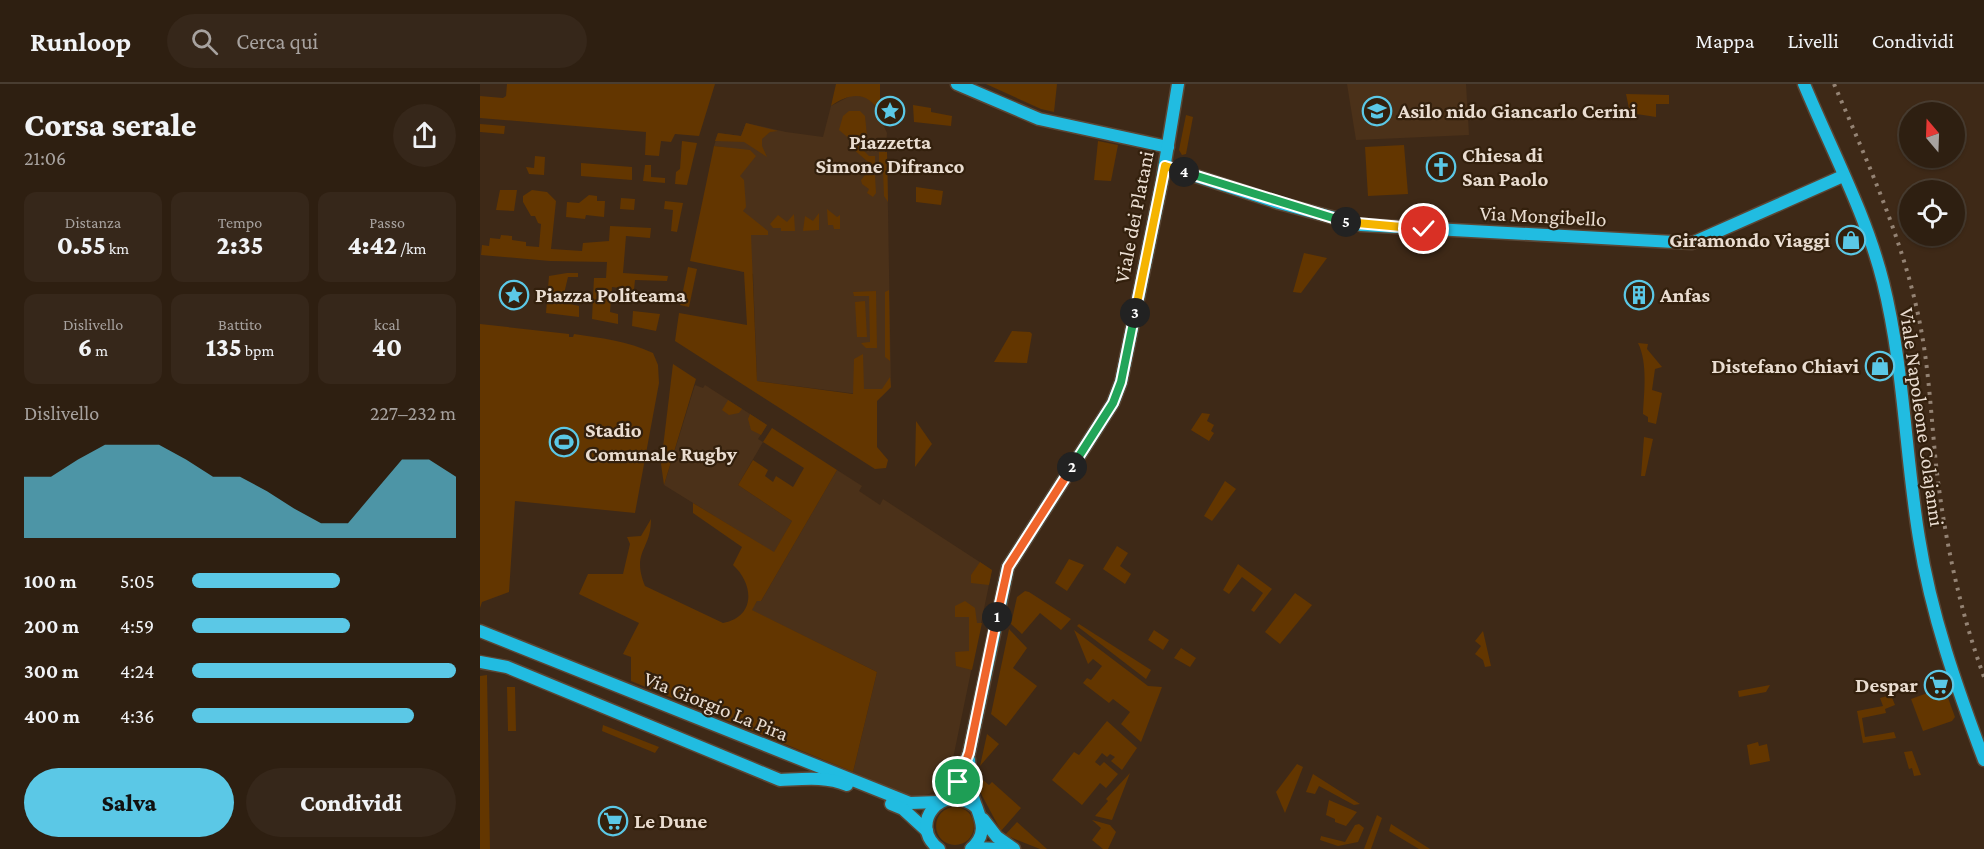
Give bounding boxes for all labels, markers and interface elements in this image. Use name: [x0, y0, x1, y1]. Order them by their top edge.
search box: [167, 14, 587, 68]
icon: search: [188, 25, 221, 58]
text: Runloop: [30, 26, 131, 57]
text: Cerca qui: [236, 29, 318, 54]
text: Mappa: [1696, 29, 1754, 53]
text: Livelli: [1787, 29, 1839, 53]
text: Condividi: [1872, 29, 1954, 53]
place icon: Piazzetta Simone Difranco: [874, 95, 906, 127]
school or university icon: Asilo nido Giancarlo Cerini: [1361, 95, 1393, 127]
place label: Asilo nido Giancarlo Cerini: [1397, 99, 1637, 123]
north arrow: [1899, 102, 1965, 168]
map controls: [1899, 102, 1965, 246]
button: share: [393, 104, 456, 167]
text: Corsa serale: [24, 106, 196, 143]
place label: Piazzetta Simone Difranco: [815, 130, 965, 178]
place label: Chiesa di San Paolo: [1462, 143, 1548, 191]
text: 21:06: [24, 147, 66, 169]
street label: Viale dei Platani: [1109, 148, 1159, 285]
church icon: Chiesa di San Paolo: [1425, 151, 1457, 183]
pin: 4: [1169, 157, 1199, 187]
text: 4: [1180, 163, 1188, 180]
button: locate: [1899, 180, 1965, 246]
street label: Via Mongibello: [1479, 201, 1607, 231]
pin: [1398, 203, 1449, 254]
pin: 5: [1331, 207, 1361, 237]
icon: check: [1407, 212, 1440, 245]
text: 5: [1342, 213, 1350, 230]
text: Distanza: [65, 214, 121, 231]
text: Tempo: [218, 214, 262, 231]
text: Passo: [369, 214, 405, 231]
shop icon: Giramondo Viaggi: [1835, 224, 1867, 256]
place label: Giramondo Viaggi: [1669, 228, 1830, 252]
text: 0.55: [57, 231, 106, 260]
text: 2:35: [216, 231, 264, 260]
text: 4:42: [348, 231, 397, 260]
text: km: [106, 240, 129, 257]
text: /km: [397, 240, 426, 257]
place icon: Piazza Politeama: [498, 279, 530, 311]
building icon: Anfas: [1623, 279, 1655, 311]
place label: Piazza Politeama: [535, 283, 687, 307]
place label: Anfas: [1659, 283, 1711, 307]
pin: 3: [1120, 298, 1150, 328]
text: 3: [1131, 304, 1139, 321]
street label: Viale Napoleone Colajanni: [1895, 306, 1949, 528]
text: Dislivello: [63, 316, 123, 333]
text: Battito: [218, 316, 262, 333]
text: kcal: [374, 316, 400, 333]
text: 6: [78, 333, 92, 362]
text: 135: [206, 333, 242, 362]
text: 40: [372, 333, 402, 362]
text: m: [92, 342, 108, 359]
text: bpm: [242, 342, 274, 359]
shop icon: Distefano Chiavi: [1864, 350, 1896, 382]
place label: Distefano Chiavi: [1711, 354, 1859, 378]
text: Dislivello: [24, 402, 99, 424]
text: 227–232 m: [370, 402, 456, 424]
place label: Stadio Comunale Rugby: [585, 418, 738, 466]
sports icon: Stadio Comunale Rugby: [548, 426, 580, 458]
pin: 2: [1057, 452, 1087, 482]
text: 2: [1068, 458, 1076, 475]
text: 100 m: [24, 570, 77, 592]
text: 5:05: [120, 570, 155, 592]
pin: 1: [982, 602, 1012, 632]
text: 1: [994, 608, 1000, 625]
text: 200 m: [24, 615, 79, 637]
text: 4:59: [120, 615, 154, 637]
text: 300 m: [24, 660, 79, 682]
text: 4:24: [120, 660, 155, 682]
street label: Via Giorgio La Pira: [640, 666, 792, 746]
supermarket icon: Despar: [1923, 669, 1955, 701]
place label: Despar: [1855, 673, 1919, 697]
text: 400 m: [24, 705, 80, 727]
text: 4:36: [120, 705, 154, 727]
pin: [932, 756, 983, 807]
icon: arrive: [941, 765, 974, 798]
button: Salva: [24, 768, 234, 837]
button: Condividi: [246, 768, 456, 837]
supermarket icon: Le Dune: [597, 805, 629, 837]
place label: Le Dune: [634, 809, 708, 833]

